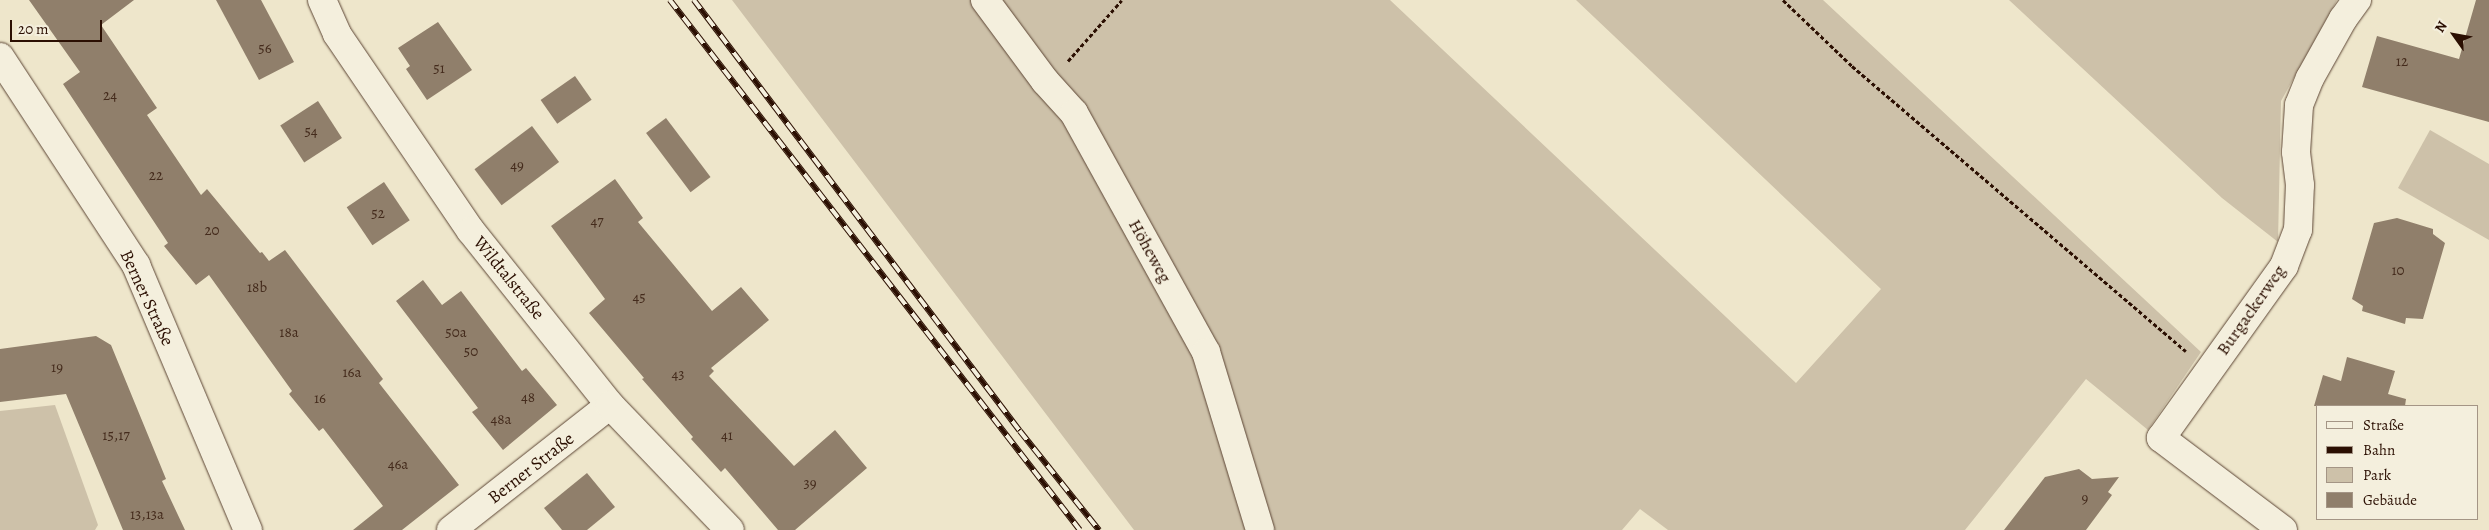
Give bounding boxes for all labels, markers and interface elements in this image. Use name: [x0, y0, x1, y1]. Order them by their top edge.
scale bar: [12, 10, 105, 42]
north arrow: [2429, 10, 2479, 60]
text: N: [2430, 17, 2452, 36]
text: 20 m: [18, 19, 49, 39]
house number: 56: [258, 40, 272, 58]
house number: 12: [2396, 53, 2408, 71]
house number: 51: [433, 60, 445, 78]
house number: 24: [103, 87, 117, 105]
house number: 54: [304, 123, 318, 141]
house number: 49: [510, 157, 524, 175]
house number: 22: [149, 167, 163, 185]
house number: 52: [371, 205, 385, 223]
house number: 47: [590, 213, 604, 231]
street label: Höheweg: [1124, 216, 1176, 286]
house number: 20: [204, 222, 220, 240]
street label: Wildtalstraße: [469, 232, 549, 324]
street label: Berner Straße: [115, 247, 179, 349]
street label: Burgackerweg: [2212, 261, 2290, 359]
house number: 10: [2391, 262, 2405, 280]
house number: 18b: [247, 279, 267, 297]
house number: 45: [632, 289, 646, 307]
house number: 18a: [279, 324, 299, 342]
house number: 50a: [445, 324, 467, 342]
house number: 50: [464, 343, 478, 361]
house number: 19: [51, 359, 63, 377]
house number: 16a: [342, 364, 362, 382]
house number: 43: [671, 366, 685, 384]
house number: 48: [521, 389, 535, 407]
house number: 16: [314, 390, 326, 408]
legend: [2316, 405, 2479, 520]
house number: 48a: [490, 411, 512, 429]
text: Straße: [2363, 415, 2404, 435]
house number: 15,17: [102, 427, 130, 445]
house number: 41: [721, 427, 733, 445]
street label: Berner Straße: [484, 428, 578, 508]
text: Bahn: [2363, 440, 2395, 460]
house number: 46a: [388, 456, 408, 474]
text: Park: [2363, 465, 2391, 485]
house number: 39: [803, 475, 817, 493]
house number: 9: [2082, 490, 2088, 508]
text: Gebäude: [2363, 490, 2417, 510]
house number: 13,13a: [130, 506, 164, 524]

